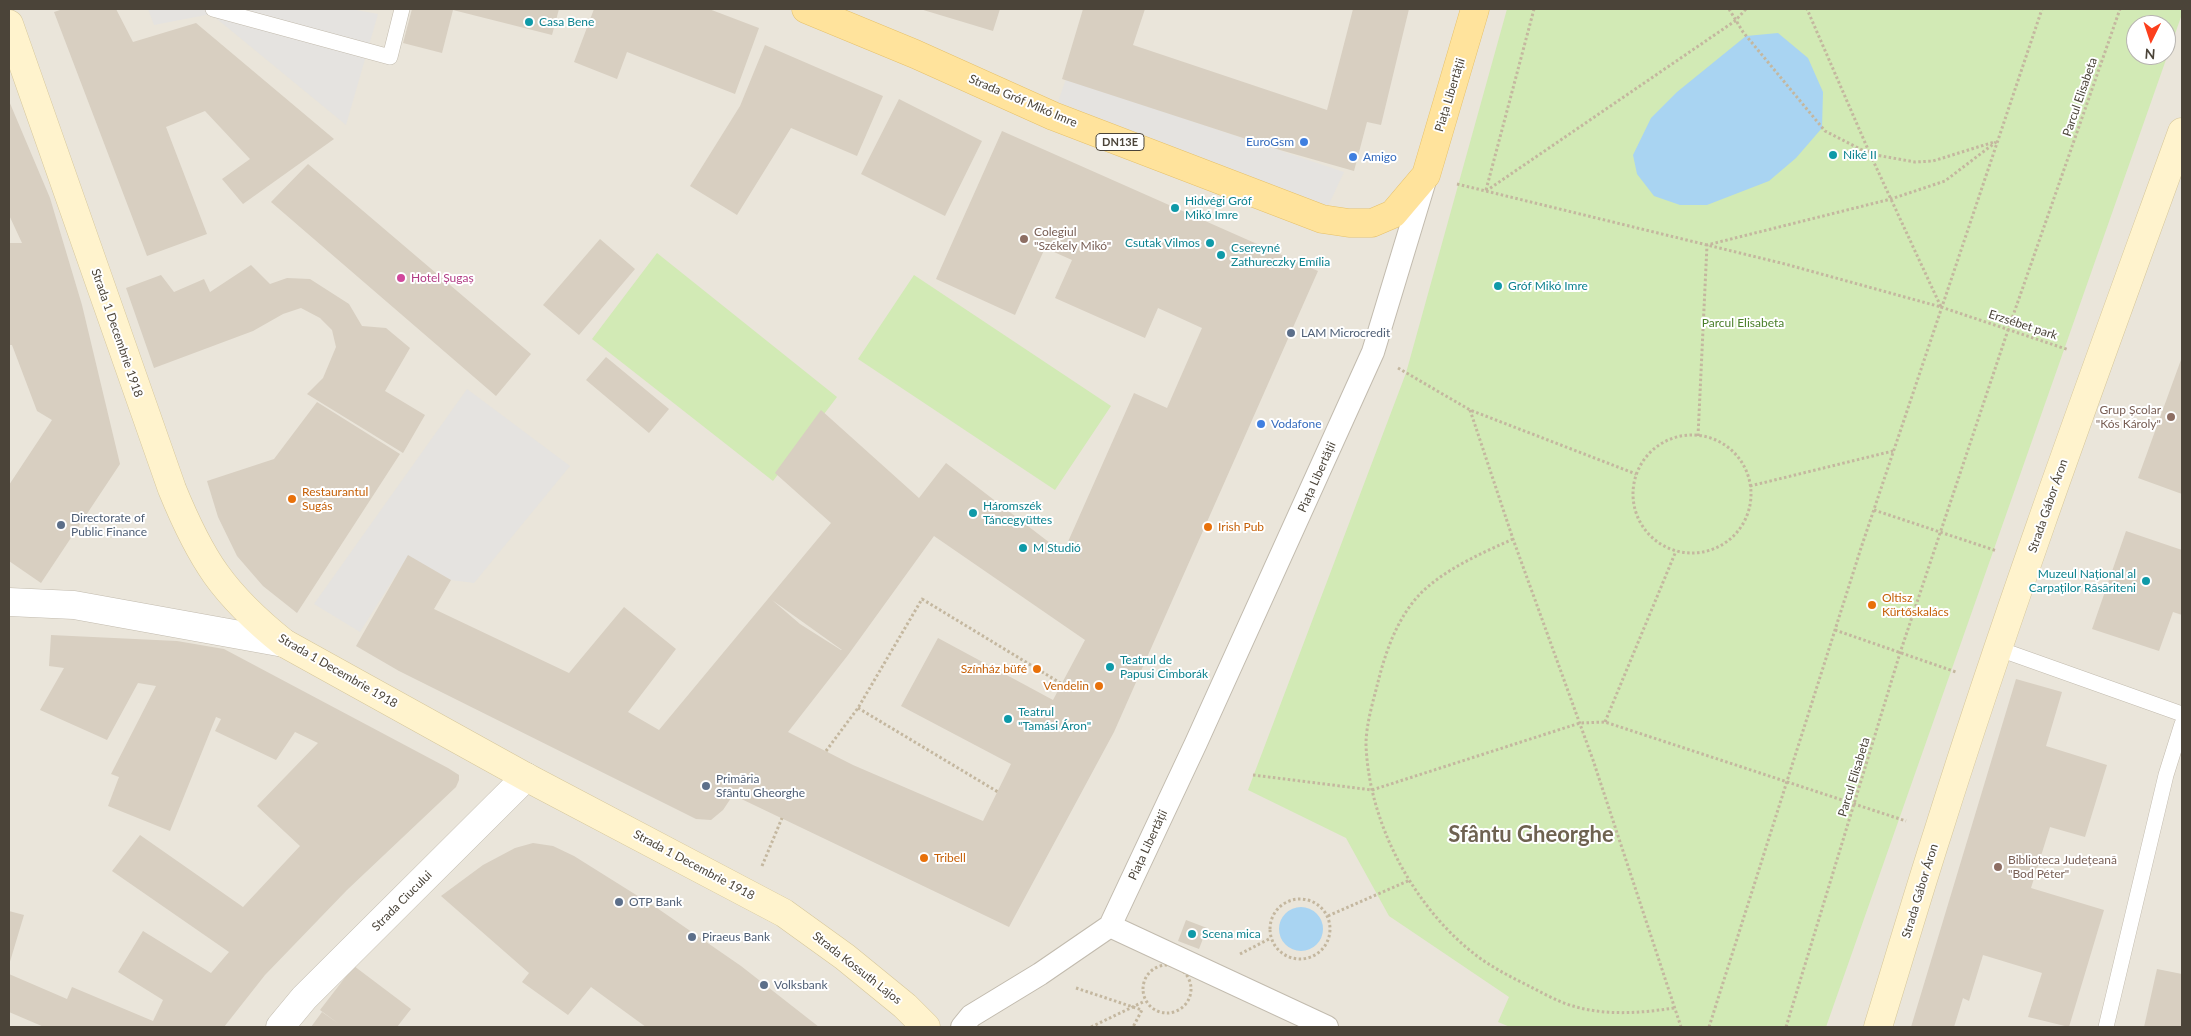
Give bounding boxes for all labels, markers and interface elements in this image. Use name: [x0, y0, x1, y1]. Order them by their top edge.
place label: Casa Bene: [539, 15, 594, 29]
north arrow: [2126, 15, 2176, 65]
marker: Casa Bene: [523, 16, 535, 28]
text: N: [2144, 46, 2156, 63]
street label: Parcul Elisabeta: [2060, 56, 2100, 138]
street label: Piața Libertății: [1432, 57, 1468, 133]
street label: Strada Gróf Mikó Imre: [967, 72, 1079, 130]
road number: DN13E: [1096, 134, 1144, 150]
place label: EuroGsm: [1246, 135, 1294, 149]
marker: EuroGsm: [1298, 136, 1310, 148]
place label: Niké II: [1843, 148, 1877, 162]
marker: Niké II: [1827, 149, 1839, 161]
place label: Amigo: [1363, 150, 1397, 164]
marker: Amigo: [1347, 151, 1359, 163]
place label: Hidvégi Gróf Mikó Imre: [1185, 194, 1252, 222]
marker: Hidvégi Gróf Mikó Imre: [1169, 202, 1181, 214]
place label: Colegiul "Székely Mikó": [1034, 225, 1111, 253]
marker: Colegiul "Székely Mikó": [1018, 233, 1030, 245]
place label: Csutak Vilmos: [1125, 236, 1200, 250]
marker: Csutak Vilmos: [1204, 237, 1216, 249]
place label: Csereyné Zathureczky Emília: [1231, 241, 1330, 269]
marker: Csereyné Zathureczky Emília: [1215, 249, 1227, 261]
street label: Strada 1 Decembrie 1918: [88, 267, 146, 399]
place label: Hotel Șugaș: [411, 271, 474, 285]
marker: Hotel Șugaș: [395, 272, 407, 284]
place label: Gróf Mikó Imre: [1508, 279, 1588, 293]
marker: Gróf Mikó Imre: [1492, 280, 1504, 292]
street label: Erzsébet park: [1987, 307, 2059, 343]
park label: Parcul Elisabeta: [1702, 316, 1784, 330]
place label: LAM Microcredit: [1301, 326, 1390, 340]
marker: LAM Microcredit: [1285, 327, 1297, 339]
place label: Grup Școlar "Kós Károly": [2096, 403, 2161, 431]
marker: Grup Școlar "Kós Károly": [2165, 411, 2177, 423]
place label: Vodafone: [1271, 417, 1321, 431]
marker: Vodafone: [1255, 418, 1267, 430]
street label: Piața Libertății: [1295, 439, 1339, 515]
street label: Strada Gábor Áron: [2025, 457, 2071, 555]
place label: Restaurantul Sugás: [302, 485, 368, 513]
marker: Restaurantul Sugás: [286, 493, 298, 505]
place label: Háromszék Táncegyüttes: [983, 499, 1052, 527]
marker: Háromszék Táncegyüttes: [967, 507, 979, 519]
place label: Directorate of Public Finance: [71, 511, 147, 539]
marker: Directorate of Public Finance: [55, 519, 67, 531]
place label: Irish Pub: [1218, 520, 1264, 534]
marker: Irish Pub: [1202, 521, 1214, 533]
place label: M Studió: [1033, 541, 1081, 555]
marker: M Studió: [1017, 542, 1029, 554]
place label: Muzeul Național al Carpaților Răsăriteni: [2029, 567, 2136, 595]
marker: Muzeul Național al Carpaților Răsăriteni: [2140, 575, 2152, 587]
place label: Oltisz Kürtőskalács: [1882, 591, 1949, 619]
marker: Oltisz Kürtőskalács: [1866, 599, 1878, 611]
street label: Strada 1 Decembrie 1918: [276, 631, 400, 711]
place label: Teatrul de Papusi Cimborák: [1120, 653, 1208, 681]
marker: Teatrul de Papusi Cimborák: [1104, 661, 1116, 673]
place label: Színház büfé: [961, 662, 1027, 676]
marker: Színház büfé: [1031, 663, 1043, 675]
place label: Vendelin: [1043, 679, 1089, 693]
marker: Vendelin: [1093, 680, 1105, 692]
place label: Teatrul "Tamási Áron": [1018, 705, 1091, 733]
marker: Teatrul "Tamási Áron": [1002, 713, 1014, 725]
street label: Parcul Elisabeta: [1835, 735, 1873, 819]
place label: Primăria Sfântu Gheorghe: [716, 772, 805, 800]
marker: Primăria Sfântu Gheorghe: [700, 780, 712, 792]
street label: Piața Libertății: [1125, 808, 1171, 882]
district label: Sfântu Gheorghe: [1448, 822, 1614, 848]
street label: Strada 1 Decembrie 1918: [631, 827, 757, 903]
street label: Strada Gábor Áron: [1899, 842, 1941, 940]
place label: Tribell: [934, 851, 966, 865]
marker: Tribell: [918, 852, 930, 864]
place label: Biblioteca Județeană "Bod Péter": [2008, 853, 2117, 881]
marker: Biblioteca Județeană "Bod Péter": [1992, 861, 2004, 873]
street label: Strada Ciucului: [369, 868, 435, 934]
place label: OTP Bank: [629, 895, 682, 909]
marker: OTP Bank: [613, 896, 625, 908]
place label: Scena mica: [1202, 927, 1261, 941]
marker: Scena mica: [1186, 928, 1198, 940]
street label: Strada Kossuth Lajos: [810, 929, 904, 1007]
place label: Piraeus Bank: [702, 930, 770, 944]
marker: Piraeus Bank: [686, 931, 698, 943]
place label: Volksbank: [774, 978, 828, 992]
marker: Volksbank: [758, 979, 770, 991]

